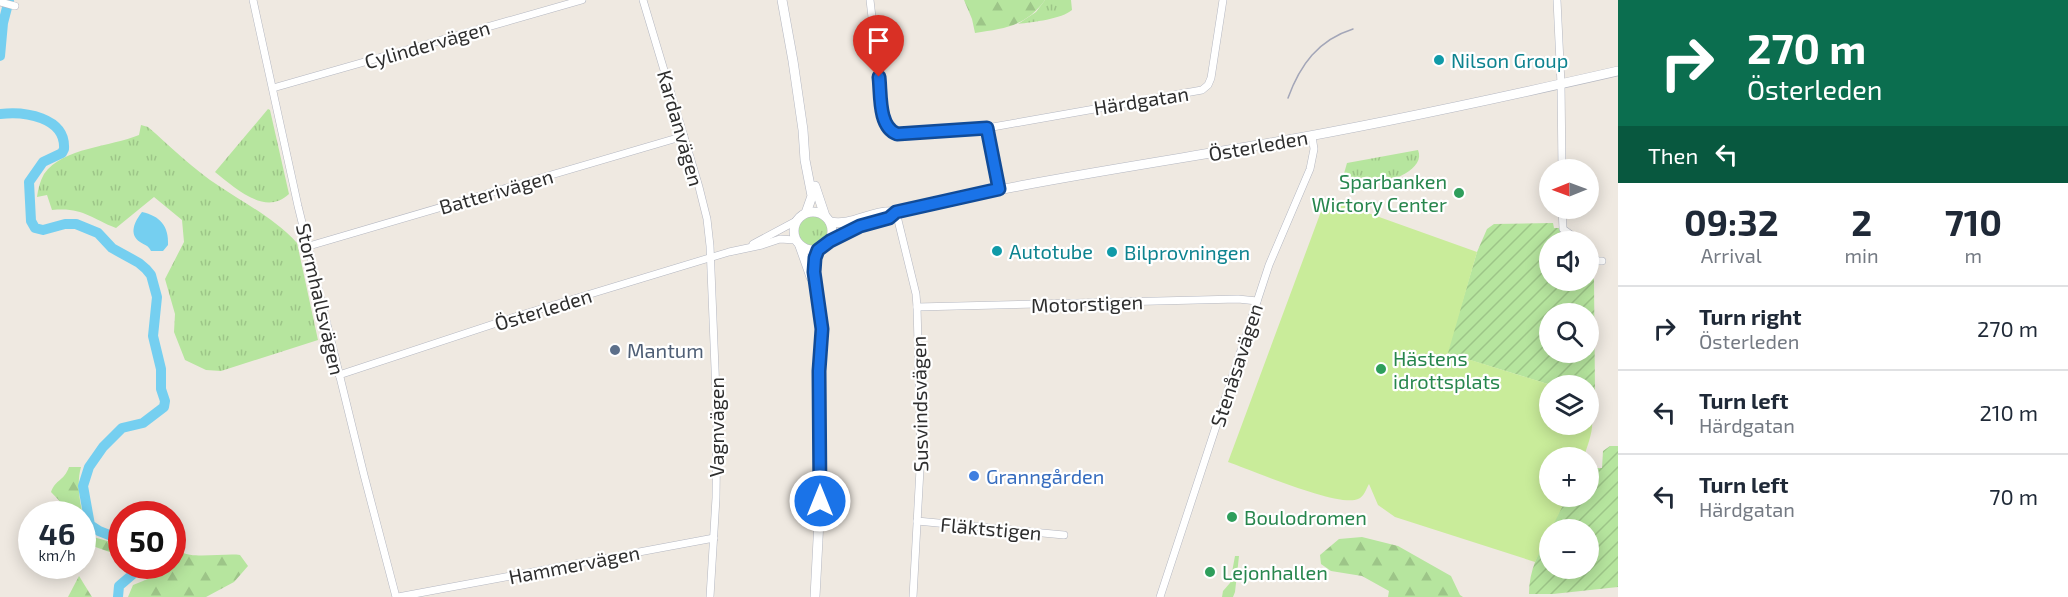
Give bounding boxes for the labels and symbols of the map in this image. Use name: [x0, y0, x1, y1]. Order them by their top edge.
street label: Cylindervägen: [361, 15, 493, 73]
pin: [853, 15, 904, 77]
place label: Nilson Group: [1451, 48, 1568, 72]
marker: Nilson Group: [1432, 53, 1446, 67]
street label: Kardanvägen: [653, 67, 709, 189]
street label: Härdgatan: [1092, 81, 1190, 119]
street label: Österleden: [1206, 124, 1310, 166]
north arrow: [1539, 159, 1599, 219]
street label: Batterivägen: [436, 163, 556, 219]
place label: Sparbanken Wictory Center: [1312, 169, 1447, 216]
marker: Sparbanken Wictory Center: [1452, 186, 1466, 200]
street label: Stormhallsvägen: [292, 221, 350, 377]
place label: Autotube: [1009, 239, 1093, 263]
place label: Bilprovningen: [1124, 240, 1250, 264]
marker: Autotube: [990, 244, 1004, 258]
marker: Bilprovningen: [1105, 245, 1119, 259]
street label: Österleden: [491, 283, 595, 335]
street label: Motorstigen: [1031, 289, 1143, 317]
street label: Stenåsavägen: [1205, 300, 1267, 430]
street label: Susvindsvägen: [906, 336, 932, 472]
place label: Mantum: [627, 338, 704, 362]
marker: Mantum: [608, 343, 622, 357]
place label: Hästens idrottsplats: [1393, 346, 1500, 393]
marker: Hästens idrottsplats: [1374, 362, 1388, 376]
street label: Vagnvägen: [704, 377, 728, 477]
place label: Granngården: [986, 464, 1104, 488]
position arrow: [788, 469, 852, 533]
marker: Granngården: [967, 469, 981, 483]
speed limit sign: 50: [108, 501, 186, 579]
place label: Boulodromen: [1244, 505, 1367, 529]
marker: Boulodromen: [1225, 510, 1239, 524]
street label: Fläktstigen: [939, 512, 1043, 544]
street label: Hammervägen: [506, 540, 642, 588]
place label: Lejonhallen: [1222, 560, 1328, 584]
marker: Lejonhallen: [1203, 565, 1217, 579]

